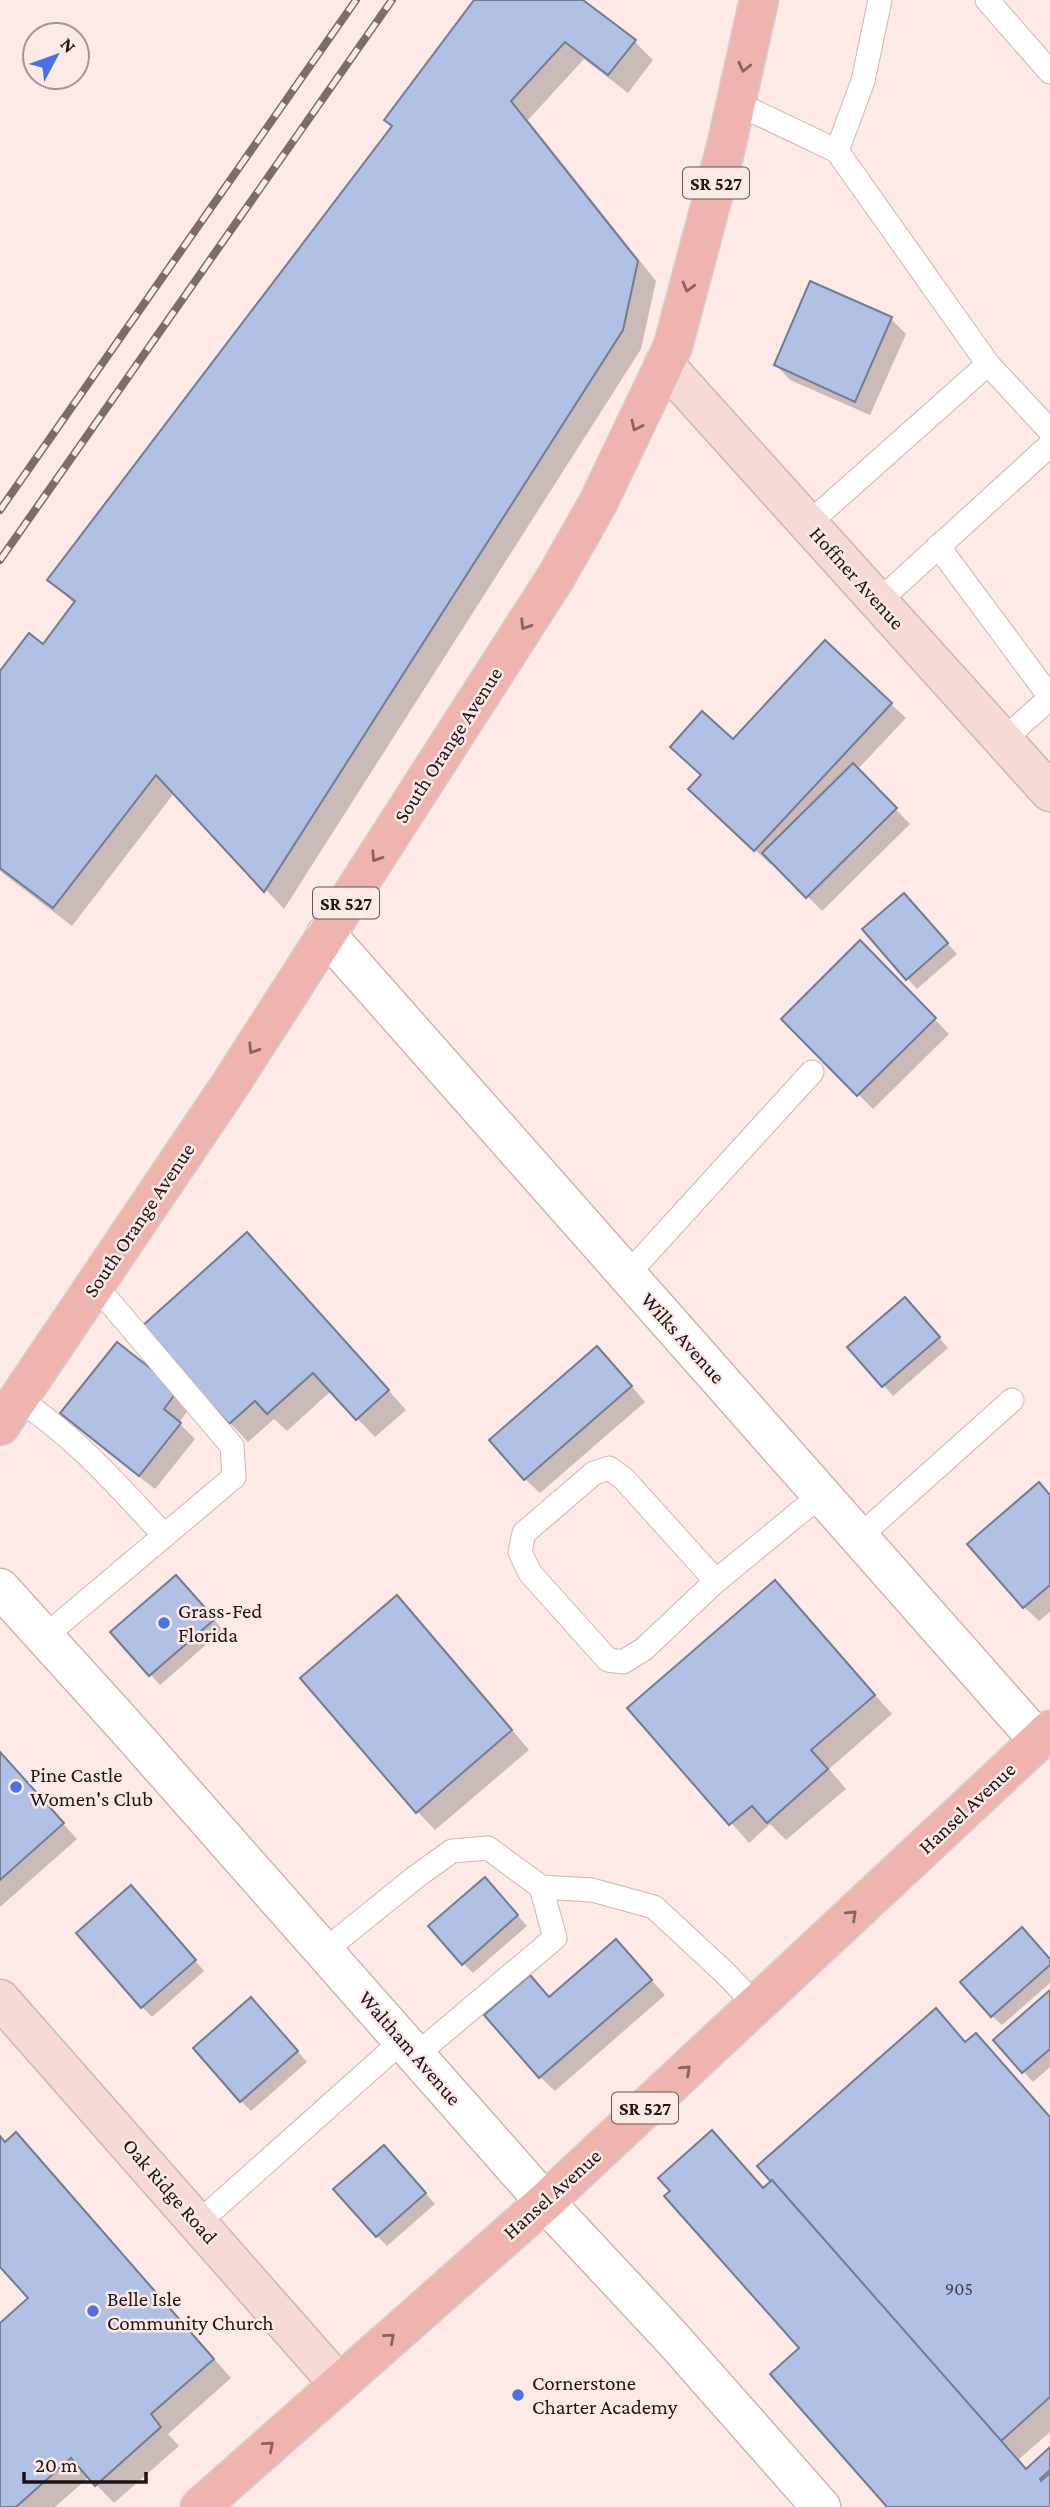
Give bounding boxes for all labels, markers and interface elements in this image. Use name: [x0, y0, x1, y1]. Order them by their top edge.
north arrow: [21, 21, 91, 91]
text: N: [56, 33, 81, 57]
one-way arrow: [738, 60, 753, 72]
road number: SR 527: [683, 168, 749, 198]
one-way arrow: [682, 281, 697, 293]
one-way arrow: [630, 419, 644, 431]
street label: Hoffner Avenue: [804, 522, 910, 634]
one-way arrow: [520, 617, 533, 630]
street label: South Orange Avenue: [389, 663, 507, 827]
one-way arrow: [371, 850, 384, 863]
road number: SR 527: [313, 888, 379, 918]
one-way arrow: [248, 1041, 261, 1054]
street label: South Orange Avenue: [79, 1138, 199, 1302]
street label: Wilks Avenue: [636, 1288, 730, 1388]
place label: Grass-Fed Florida: [178, 1599, 262, 1647]
marker: Grass-Fed Florida: [156, 1615, 172, 1631]
street label: Hansel Avenue: [914, 1757, 1020, 1859]
place label: Pine Castle Women's Club: [30, 1763, 153, 1811]
marker: Pine Castle Women's Club: [8, 1779, 24, 1795]
one-way arrow: [844, 1911, 857, 1923]
street label: Waltham Avenue: [354, 1986, 466, 2110]
one-way arrow: [678, 2066, 691, 2079]
road number: SR 527: [612, 2092, 678, 2124]
street label: Oak Ridge Road: [118, 2133, 222, 2249]
street label: Hansel Avenue: [498, 2144, 606, 2244]
house number: 905: [945, 2279, 973, 2299]
place label: Belle Isle Community Church: [107, 2287, 274, 2335]
marker: Belle Isle Community Church: [85, 2303, 101, 2319]
one-way arrow: [382, 2334, 395, 2347]
place label: Cornerstone Charter Academy: [532, 2371, 678, 2419]
marker: Cornerstone Charter Academy: [510, 2387, 526, 2403]
scale bar: [24, 2440, 147, 2484]
one-way arrow: [261, 2441, 274, 2454]
text: 20 m: [35, 2453, 78, 2477]

